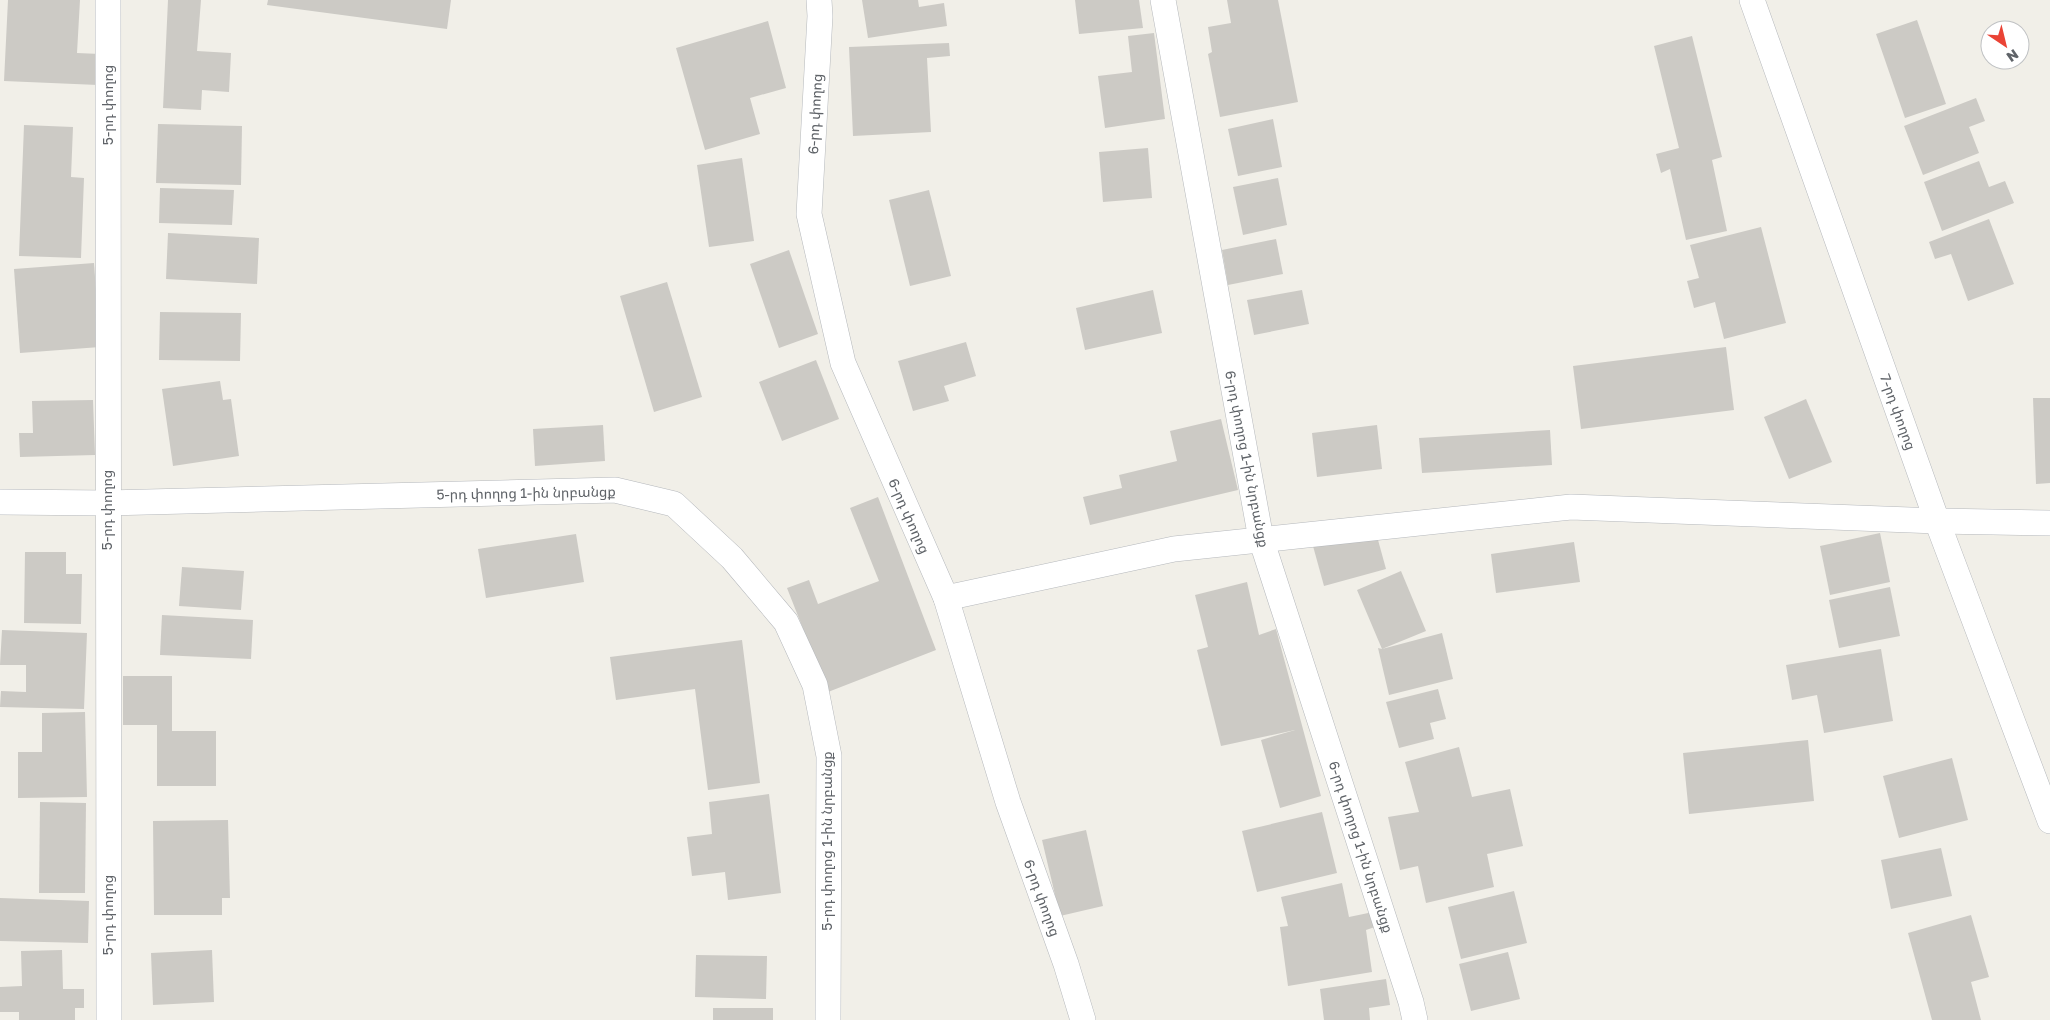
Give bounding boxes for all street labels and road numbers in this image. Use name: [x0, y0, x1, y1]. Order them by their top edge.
street label: 5-րդ փողոց: [99, 65, 116, 145]
street label: 6-րդ փողոց: [804, 73, 825, 155]
street label: 6-րդ փողոց 1-ին նրբանցք: [1222, 369, 1273, 549]
street label: 7-րդ փողոց: [1877, 371, 1920, 452]
street label: 5-րդ փողոց: [98, 470, 115, 550]
street label: 6-րդ փողոց: [885, 475, 934, 556]
street label: 5-րդ փողոց 1-ին նրբանցք: [436, 482, 616, 503]
street label: 5-րդ փողոց 1-ին նրբանցք: [818, 751, 835, 931]
street label: 6-րդ փողոց 1-ին նրբանցք: [1326, 759, 1397, 935]
street label: 6-րդ փողոց: [1021, 857, 1064, 939]
street label: 5-րդ փողոց: [99, 875, 116, 955]

